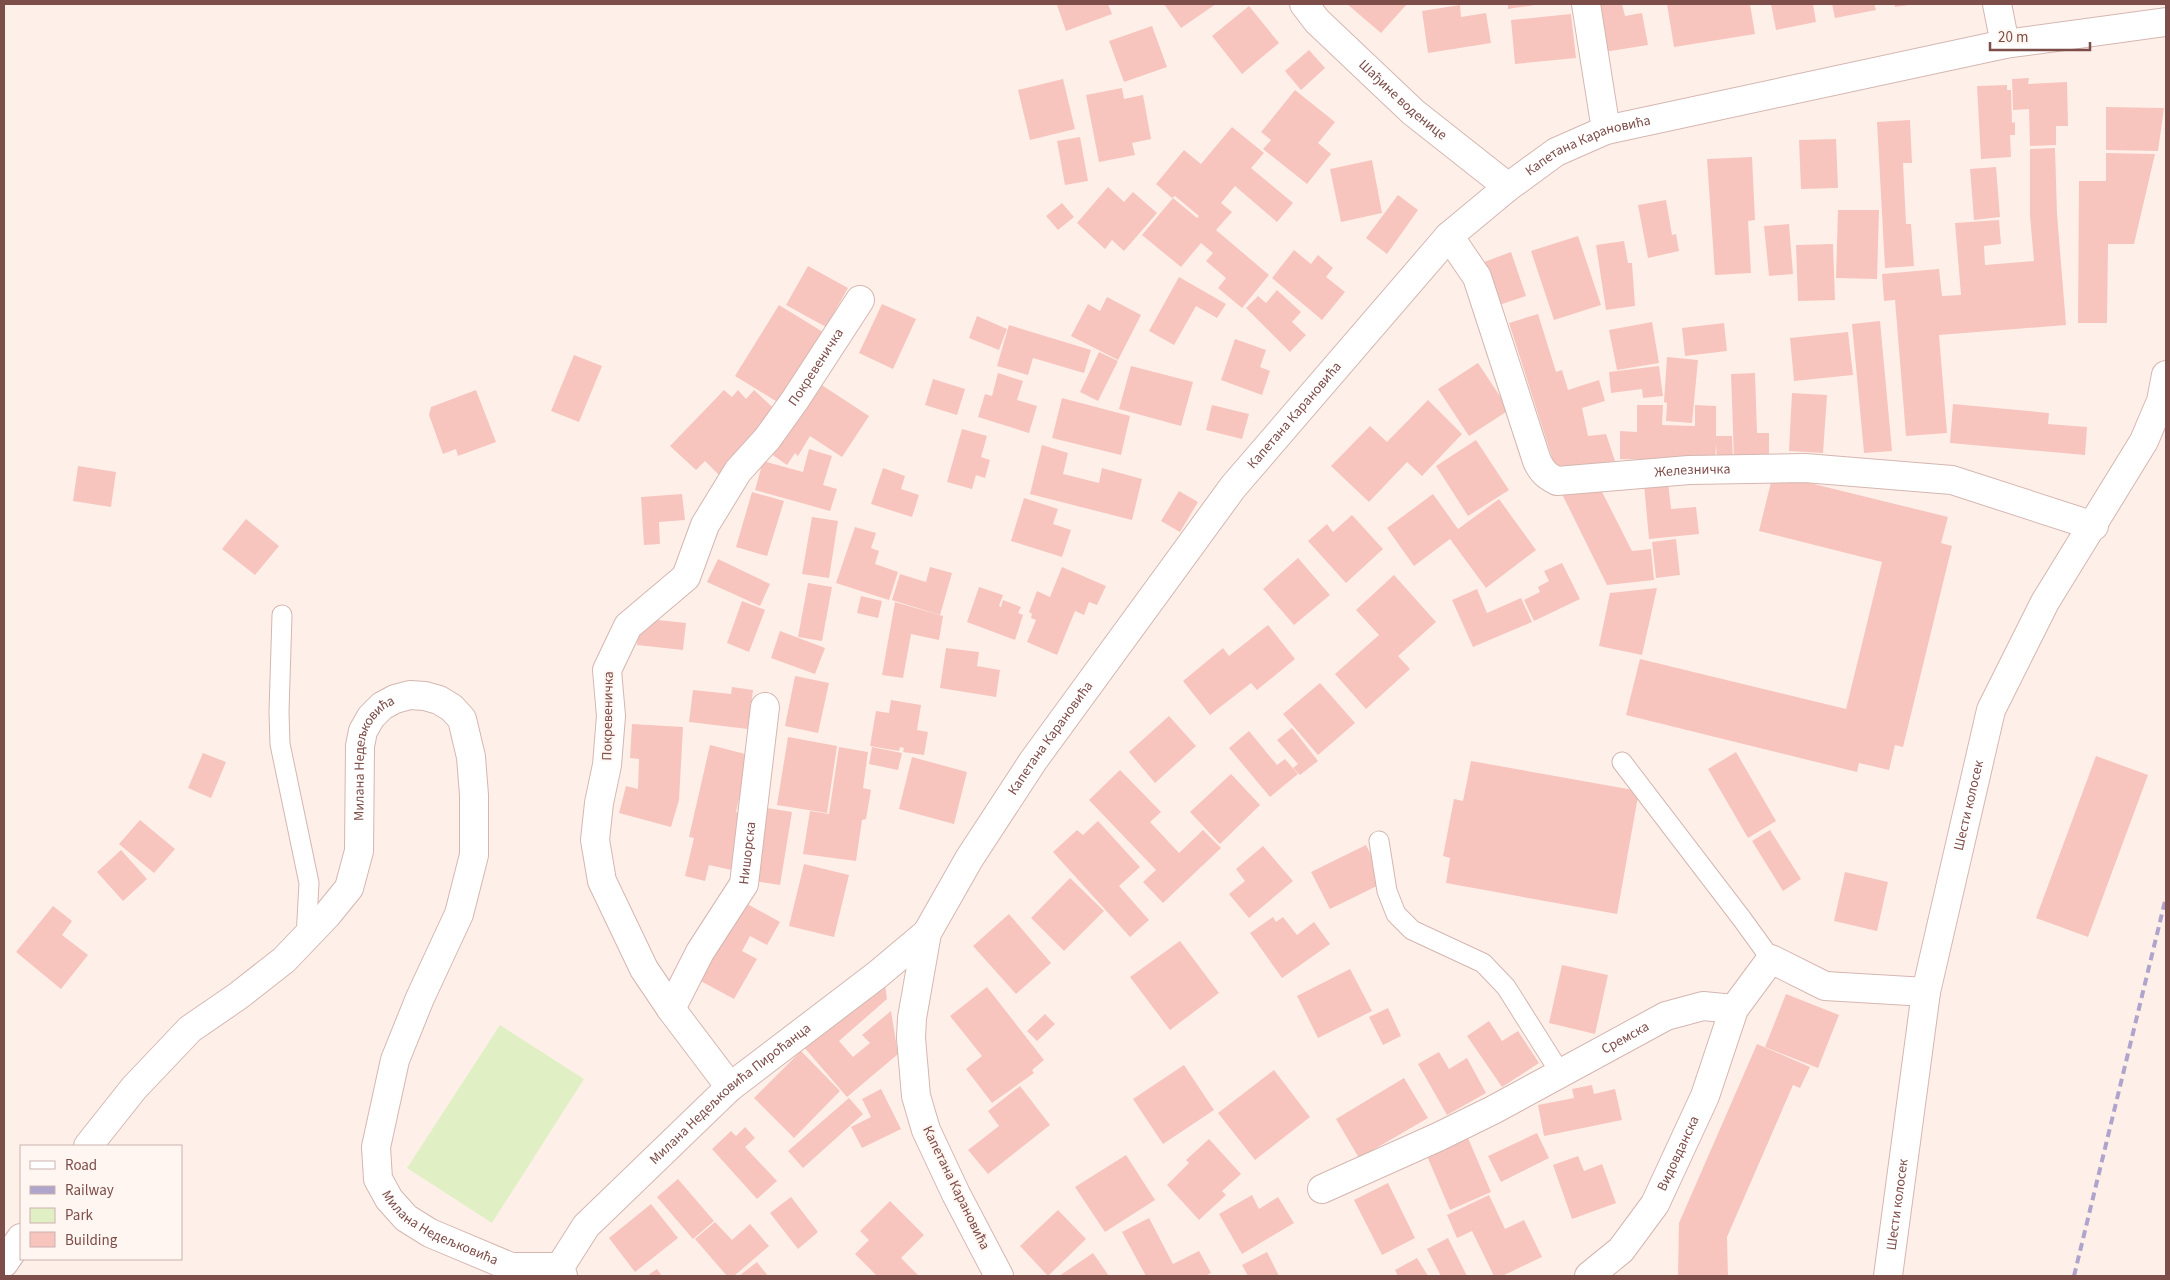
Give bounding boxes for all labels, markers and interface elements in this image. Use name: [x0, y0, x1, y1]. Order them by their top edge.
scale bar: [1990, 20, 2090, 52]
text: 20 m: [1998, 27, 2028, 48]
street label: Шађине воденице: [1354, 55, 1451, 145]
street label: Капетана Карановића: [1521, 111, 1652, 181]
street label: Покревеничка: [784, 325, 849, 410]
street label: Капетана Карановића: [1243, 358, 1346, 473]
street label: Железничка: [1654, 459, 1731, 483]
street label: Покревеничка: [597, 671, 619, 761]
street label: Капетана Карановића: [1003, 677, 1098, 799]
street label: Милана Недељковића: [349, 691, 398, 821]
street label: Шести колосек: [1949, 758, 1989, 852]
street label: Нишорска: [734, 821, 761, 886]
street label: Сремска: [1598, 1017, 1653, 1059]
street label: Милана Недељковића Пироћанца: [645, 1019, 815, 1169]
street label: Видовданска: [1652, 1113, 1704, 1195]
street label: Капетана Карановића: [917, 1123, 995, 1253]
legend: [20, 1145, 182, 1260]
text: Road: [65, 1155, 97, 1176]
street label: Шести колосек: [1882, 1158, 1914, 1252]
text: Railway: [65, 1180, 114, 1201]
street label: Милана Недељковића: [376, 1187, 501, 1270]
text: Park: [65, 1205, 94, 1226]
text: Building: [65, 1230, 118, 1251]

